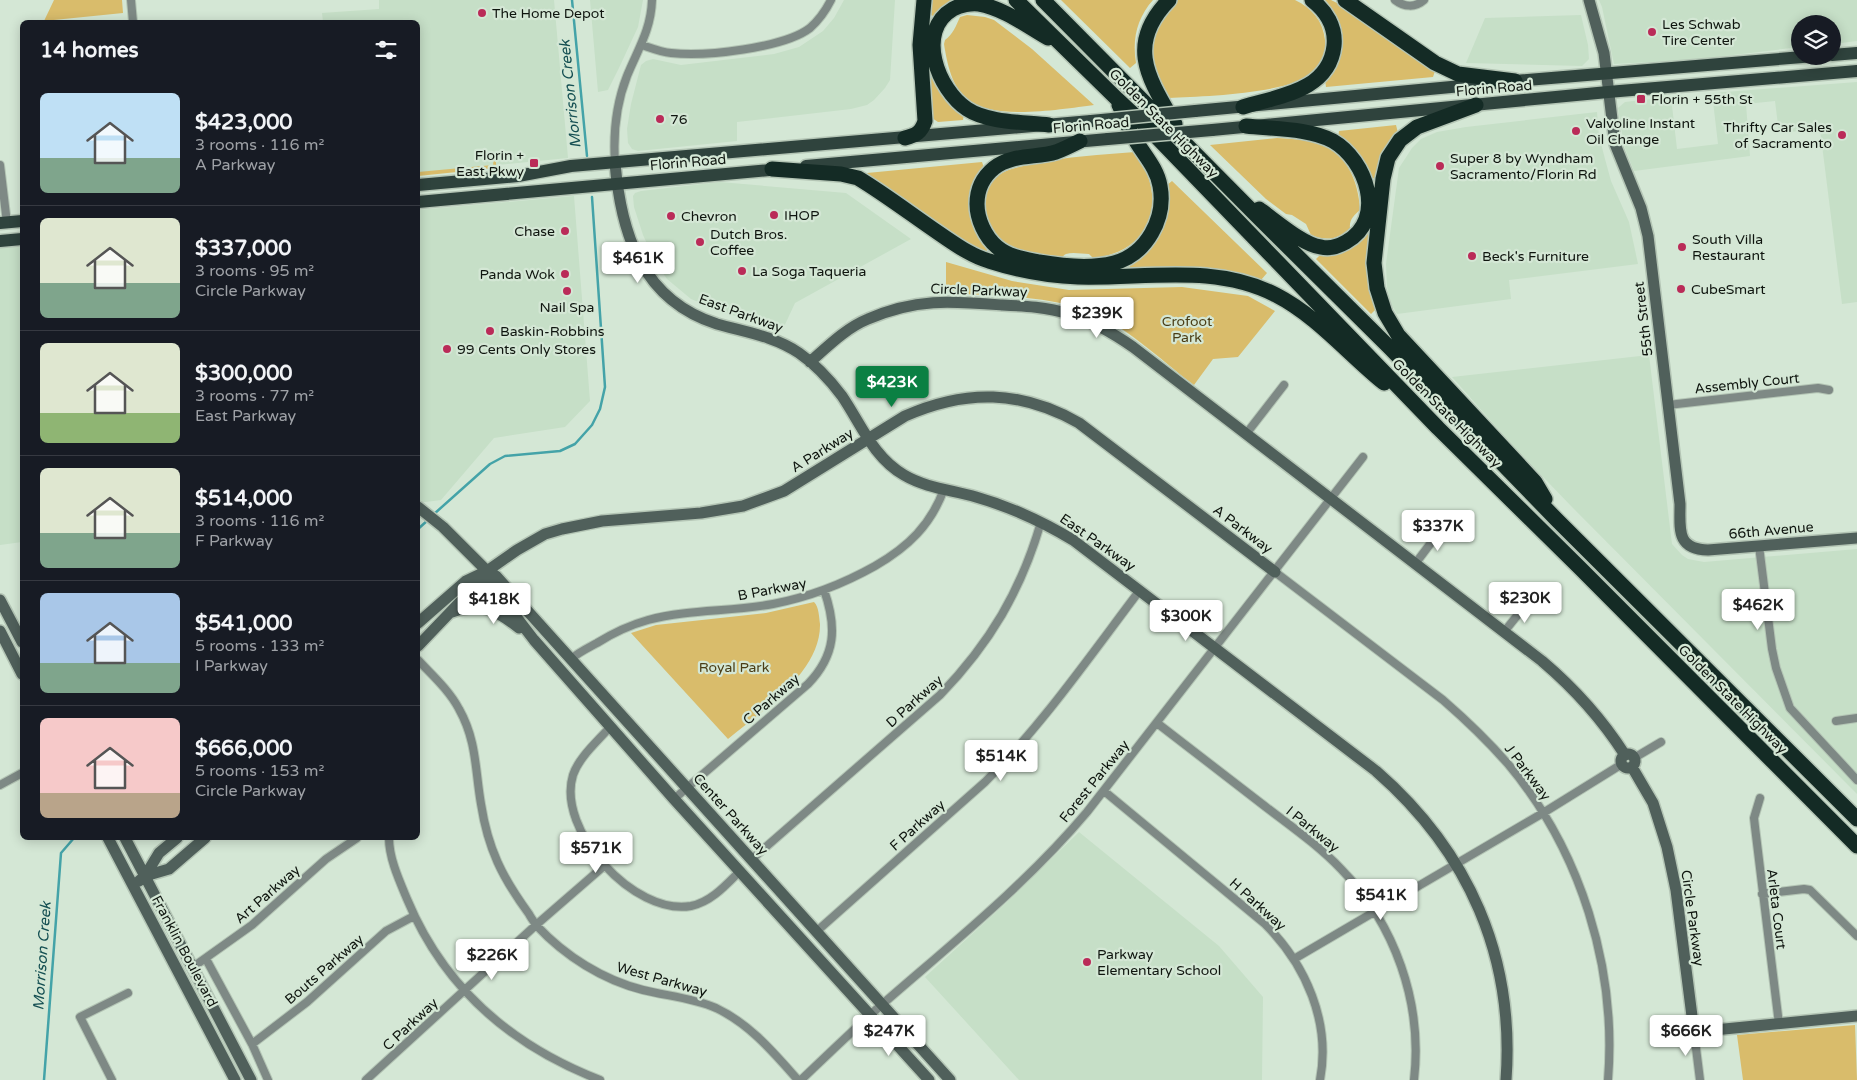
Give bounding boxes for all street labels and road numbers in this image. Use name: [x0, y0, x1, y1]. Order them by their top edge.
street label: Golden State Highway: [1106, 65, 1222, 182]
street label: Florin Road: [1455, 77, 1533, 100]
street label: Florin Road: [1052, 114, 1130, 137]
street label: Florin Road: [649, 151, 727, 174]
street label: Circle Parkway: [930, 280, 1028, 301]
street label: 55th Street: [1630, 280, 1657, 357]
street label: East Parkway: [696, 290, 786, 337]
street label: Golden State Highway: [1389, 355, 1505, 472]
street label: Assembly Court: [1694, 369, 1801, 397]
street label: A Parkway: [788, 424, 857, 476]
street label: A Parkway: [1210, 501, 1276, 558]
street label: East Parkway: [1057, 510, 1139, 575]
street label: 66th Avenue: [1728, 518, 1814, 543]
street label: B Parkway: [736, 574, 808, 604]
street label: Golden State Highway: [1675, 641, 1791, 758]
street label: C Parkway: [740, 670, 804, 729]
street label: D Parkway: [883, 671, 947, 731]
street label: Forest Parkway: [1056, 736, 1133, 826]
street label: J Parkway: [1501, 741, 1555, 804]
street label: Center Parkway: [689, 770, 772, 859]
street label: F Parkway: [886, 796, 949, 855]
street label: I Parkway: [1283, 803, 1343, 856]
street label: Art Parkway: [231, 861, 304, 927]
street label: Arleta Court: [1763, 868, 1790, 951]
street label: Circle Parkway: [1677, 869, 1708, 968]
street label: H Parkway: [1226, 875, 1290, 935]
street label: Franklin Boulevard: [148, 893, 221, 1010]
street label: Bouts Parkway: [282, 930, 367, 1008]
street label: West Parkway: [615, 958, 709, 1001]
street label: C Parkway: [379, 994, 442, 1054]

